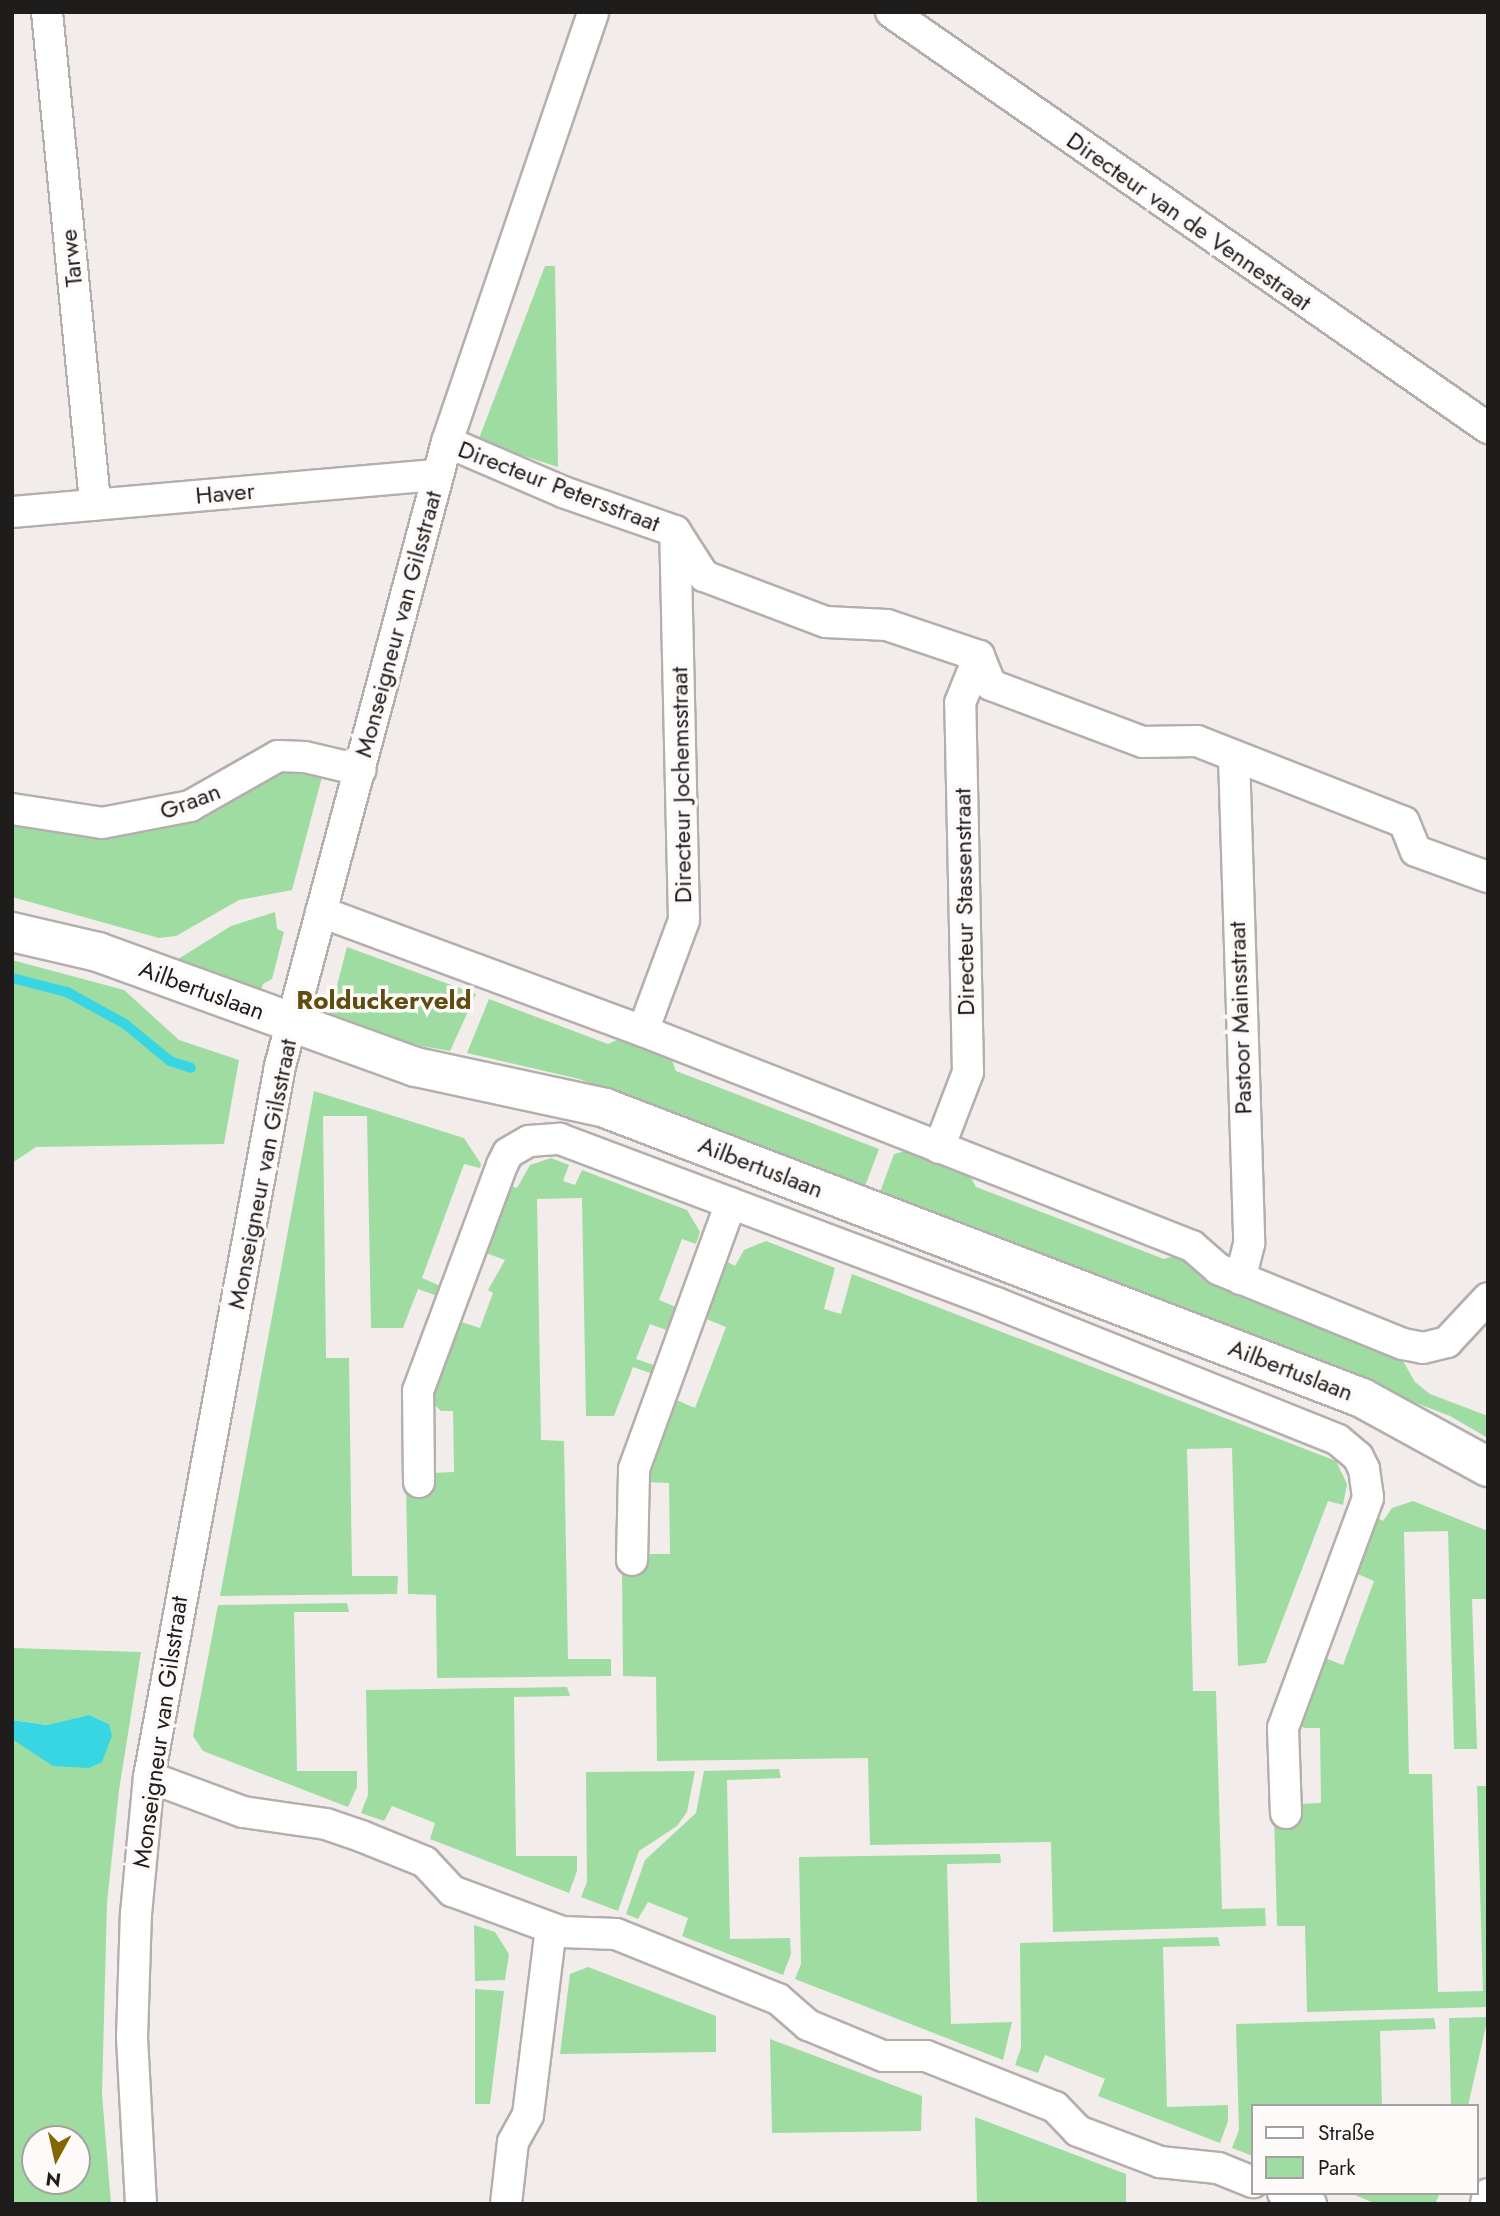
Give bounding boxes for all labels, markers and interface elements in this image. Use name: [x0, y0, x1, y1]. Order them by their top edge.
street label: Directeur van de Vennestraat: [1061, 125, 1317, 317]
street label: Tarwe: [54, 228, 88, 288]
street label: Directeur Petersstraat: [454, 434, 664, 538]
street label: Haver: [194, 476, 256, 510]
street label: Monseigneur van Gilsstraat: [349, 488, 447, 760]
street label: Directeur Jochemsstraat: [665, 666, 697, 904]
street label: Graan: [156, 776, 224, 826]
street label: Directeur Stassenstraat: [948, 788, 980, 1016]
street label: Pastoor Mainsstraat: [1222, 921, 1258, 1115]
street label: Ailbertuslaan: [135, 954, 269, 1026]
district label: Rolduckerveld: [296, 985, 472, 1017]
street label: Monseigneur van Gilsstraat: [222, 1037, 302, 1311]
street label: Ailbertuslaan: [695, 1130, 827, 1204]
street label: Ailbertuslaan: [1225, 1333, 1357, 1407]
street label: Monseigneur van Gilsstraat: [127, 1594, 193, 1870]
legend: [1252, 2104, 1479, 2195]
text: Straße: [1318, 2118, 1375, 2148]
north arrow: [21, 2125, 91, 2195]
text: Park: [1318, 2153, 1355, 2183]
text: N: [44, 2165, 63, 2194]

